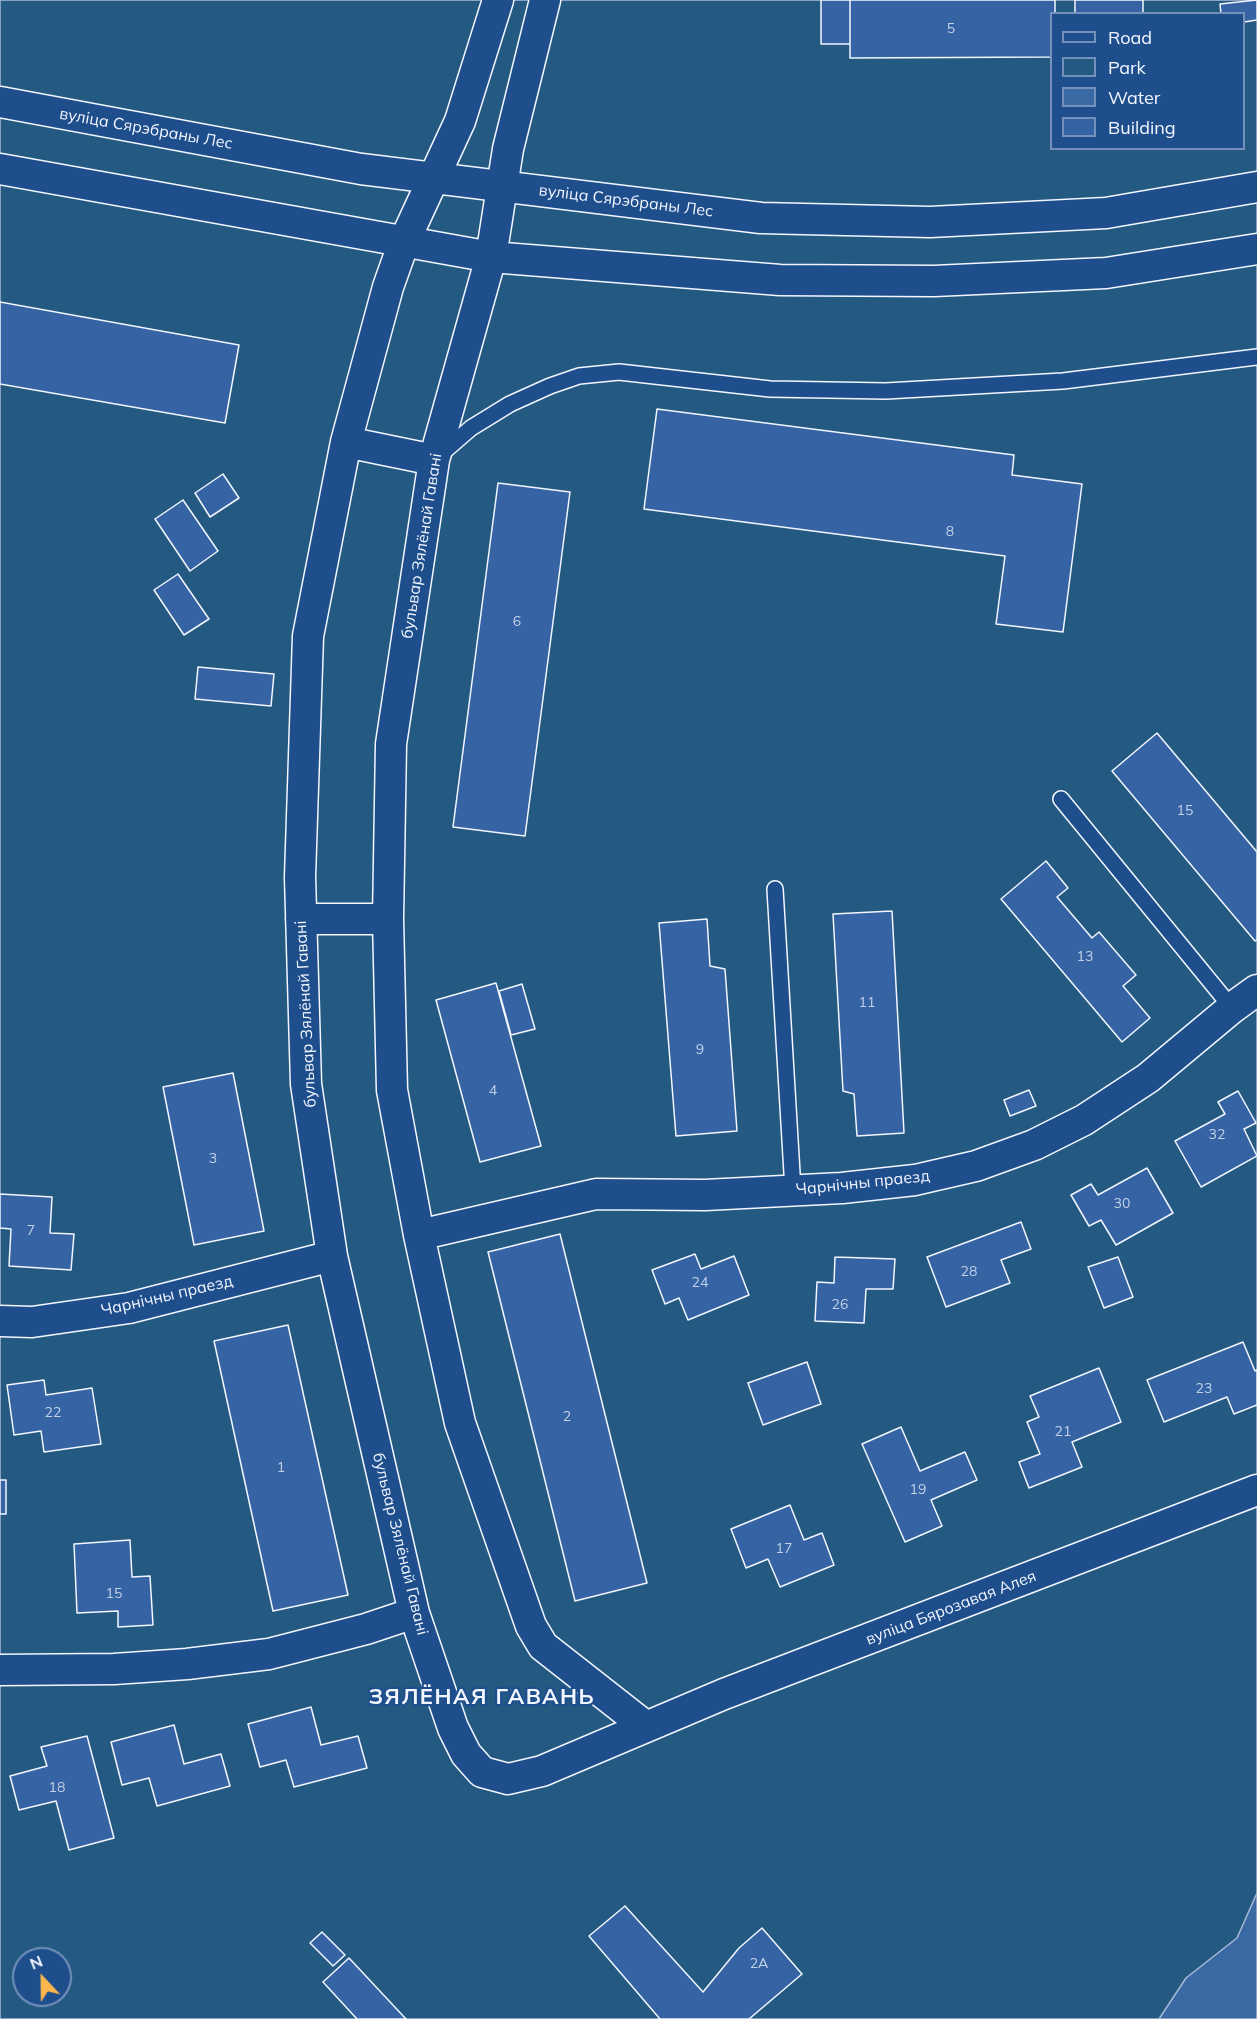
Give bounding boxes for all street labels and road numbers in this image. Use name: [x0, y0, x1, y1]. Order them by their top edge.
street label: вуліца Сярэбраны Лес: [58, 104, 234, 154]
street label: вуліца Сярэбраны Лес: [538, 181, 714, 221]
street label: бульвар Зялёнай Гавані: [398, 452, 446, 640]
street label: бульвар Зялёнай Гавані: [292, 920, 320, 1108]
street label: Чарнічны праезд: [795, 1166, 931, 1200]
street label: Чарнічны праезд: [99, 1271, 235, 1321]
street label: бульвар Зялёнай Гавані: [368, 1451, 432, 1637]
street label: вуліца Бярозавая Алея: [863, 1567, 1039, 1649]

